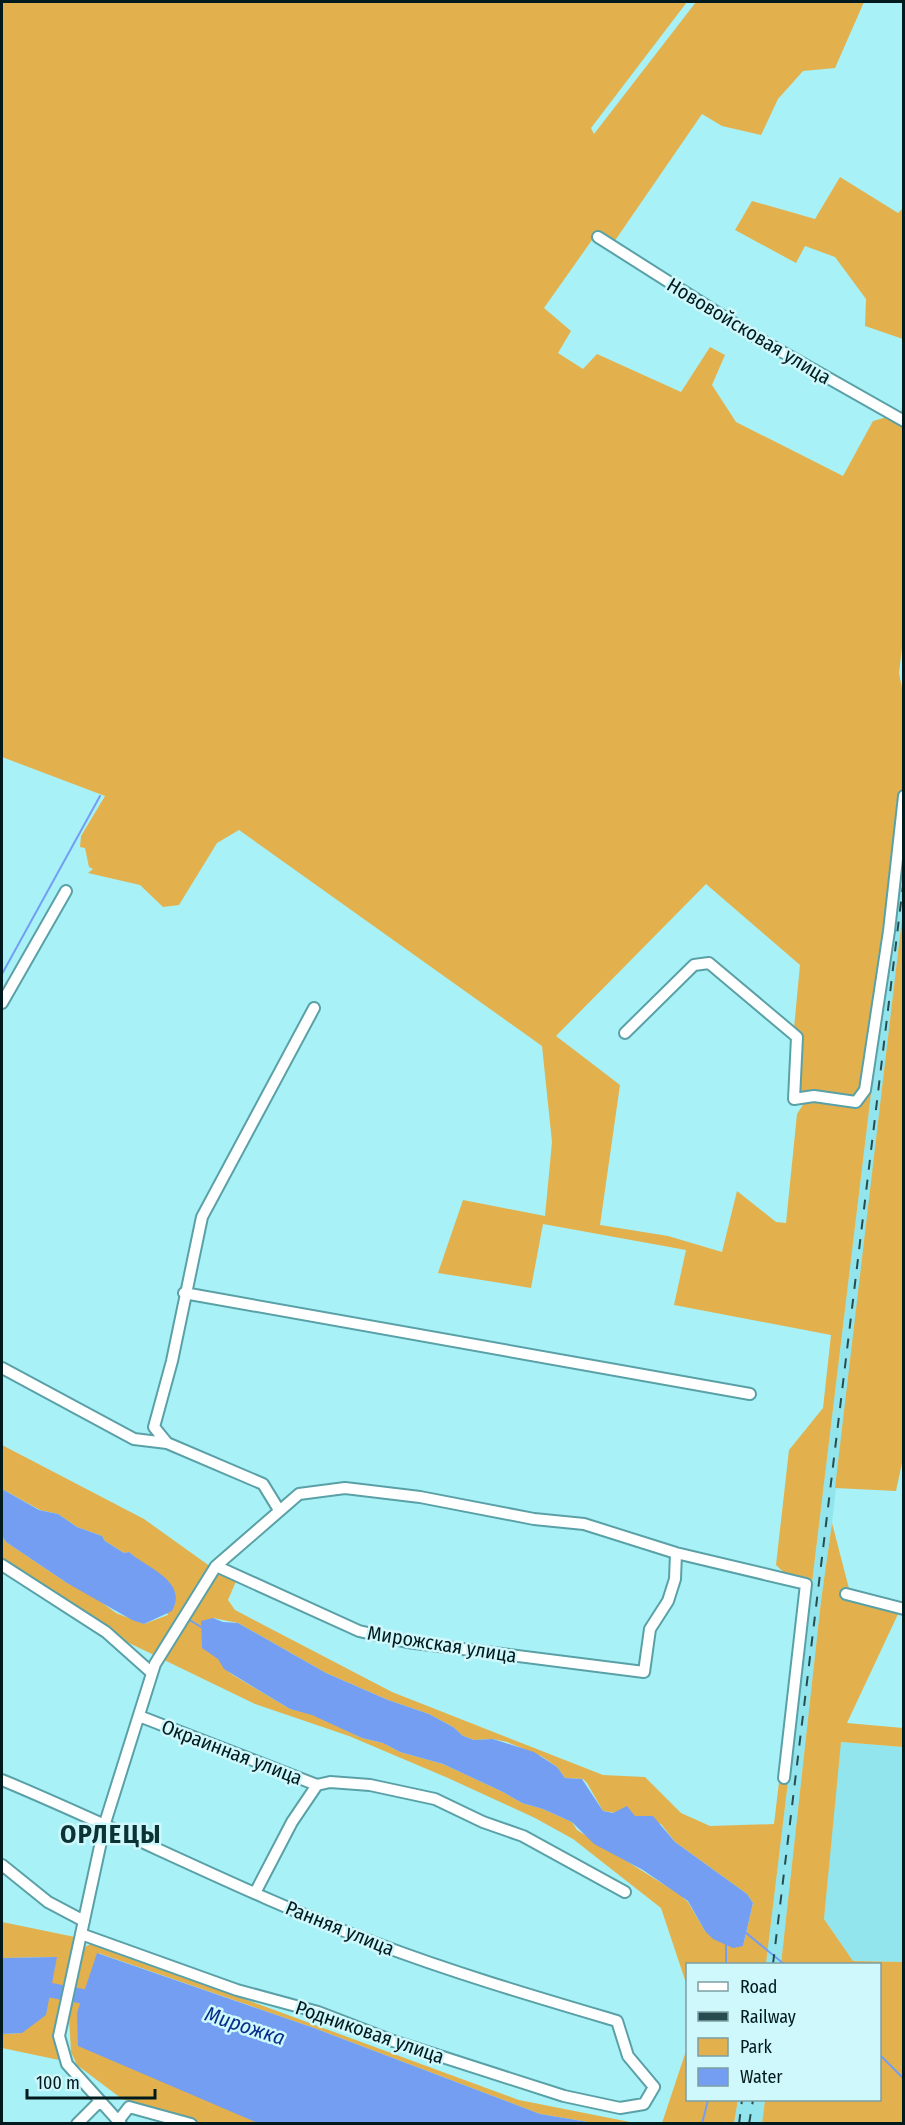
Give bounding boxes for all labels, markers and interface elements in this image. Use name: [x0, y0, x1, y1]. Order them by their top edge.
street label: Нововойсковая улица: [663, 273, 835, 389]
street label: Мирожская улица: [366, 1620, 518, 1668]
street label: Окраинная улица: [158, 1714, 306, 1790]
district label: ОРЛЕЦЫ: [60, 1819, 162, 1850]
street label: Ранняя улица: [282, 1895, 398, 1961]
legend: [686, 1963, 881, 2101]
text: Road: [740, 1976, 777, 1998]
street label: Родниковая улица: [292, 1995, 448, 2069]
water label: Мирожка: [202, 2001, 288, 2051]
text: Railway: [740, 2006, 796, 2028]
text: Park: [740, 2036, 773, 2058]
scale bar: [27, 2062, 154, 2100]
text: Water: [740, 2066, 783, 2088]
text: 100 m: [36, 2072, 80, 2094]

